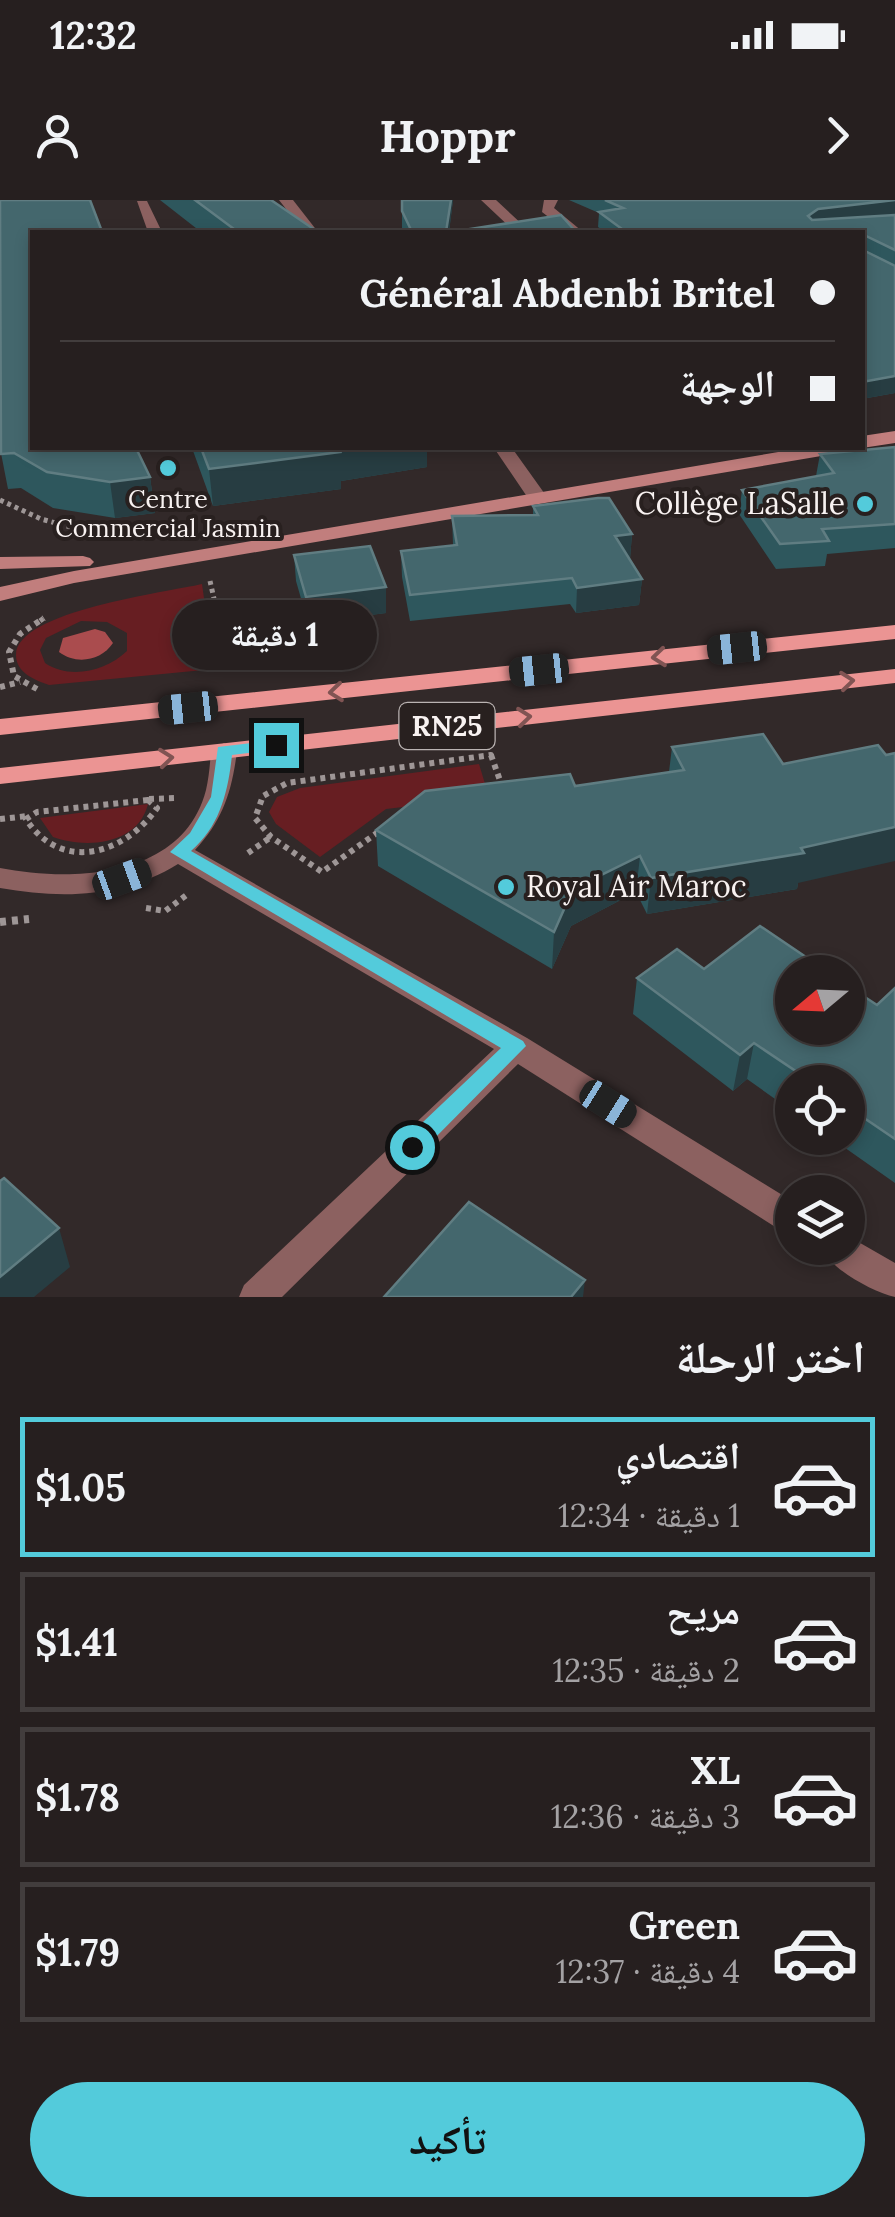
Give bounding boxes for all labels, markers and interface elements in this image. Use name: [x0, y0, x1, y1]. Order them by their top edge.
text: 12:32: [50, 11, 137, 59]
text: Hoppr: [379, 107, 516, 164]
icon: person: [30, 108, 85, 163]
icon: forward: [810, 108, 865, 163]
text: Général Abdenbi Britel: [360, 269, 775, 317]
text: الوجهة: [680, 359, 775, 407]
marker: Centre Commercial Jasmin: [157, 457, 179, 479]
place label: Centre Commercial Jasmin: [55, 483, 281, 544]
place label: Collège LaSalle: [635, 484, 845, 523]
marker: Collège LaSalle: [854, 493, 876, 515]
callout: 1 دقيقة: [174, 600, 378, 670]
text: 1 دقيقة: [230, 614, 319, 655]
car: [706, 630, 768, 666]
one-way arrow: [650, 646, 666, 667]
car: [508, 652, 570, 688]
one-way arrow: [840, 671, 856, 692]
one-way arrow: [327, 681, 343, 702]
car: [157, 690, 219, 726]
road number: RN25: [400, 703, 494, 749]
one-way arrow: [517, 707, 533, 728]
route end: [254, 723, 299, 768]
one-way arrow: [159, 748, 175, 769]
car: [89, 855, 155, 903]
place label: Royal Air Maroc: [526, 867, 747, 906]
marker: Royal Air Maroc: [495, 876, 517, 898]
north arrow: [775, 955, 865, 1045]
map controls: [775, 955, 865, 1265]
button: locate: [775, 1065, 865, 1155]
car: [575, 1075, 641, 1133]
route start: [390, 1125, 435, 1170]
button: layers: [775, 1175, 865, 1265]
text: اختر الرحلة: [676, 1328, 865, 1385]
text: اقتصادي: [616, 1431, 740, 1479]
icon: car: [770, 1442, 860, 1532]
text: $1.05: [35, 1463, 126, 1511]
text: 1 دقيقة · 12:34: [558, 1495, 740, 1536]
text: مريح: [666, 1586, 740, 1634]
icon: car: [770, 1597, 860, 1687]
text: $1.41: [35, 1618, 118, 1666]
text: 2 دقيقة · 12:35: [552, 1650, 740, 1691]
text: XL: [690, 1746, 740, 1794]
icon: car: [770, 1752, 860, 1842]
text: $1.78: [35, 1773, 120, 1821]
text: 3 دقيقة · 12:36: [551, 1796, 740, 1837]
text: Green: [629, 1901, 740, 1949]
icon: car: [770, 1907, 860, 1997]
text: $1.79: [35, 1928, 120, 1976]
text: 4 دقيقة · 12:37: [556, 1951, 740, 1992]
button: تأكيد: [30, 2082, 865, 2197]

